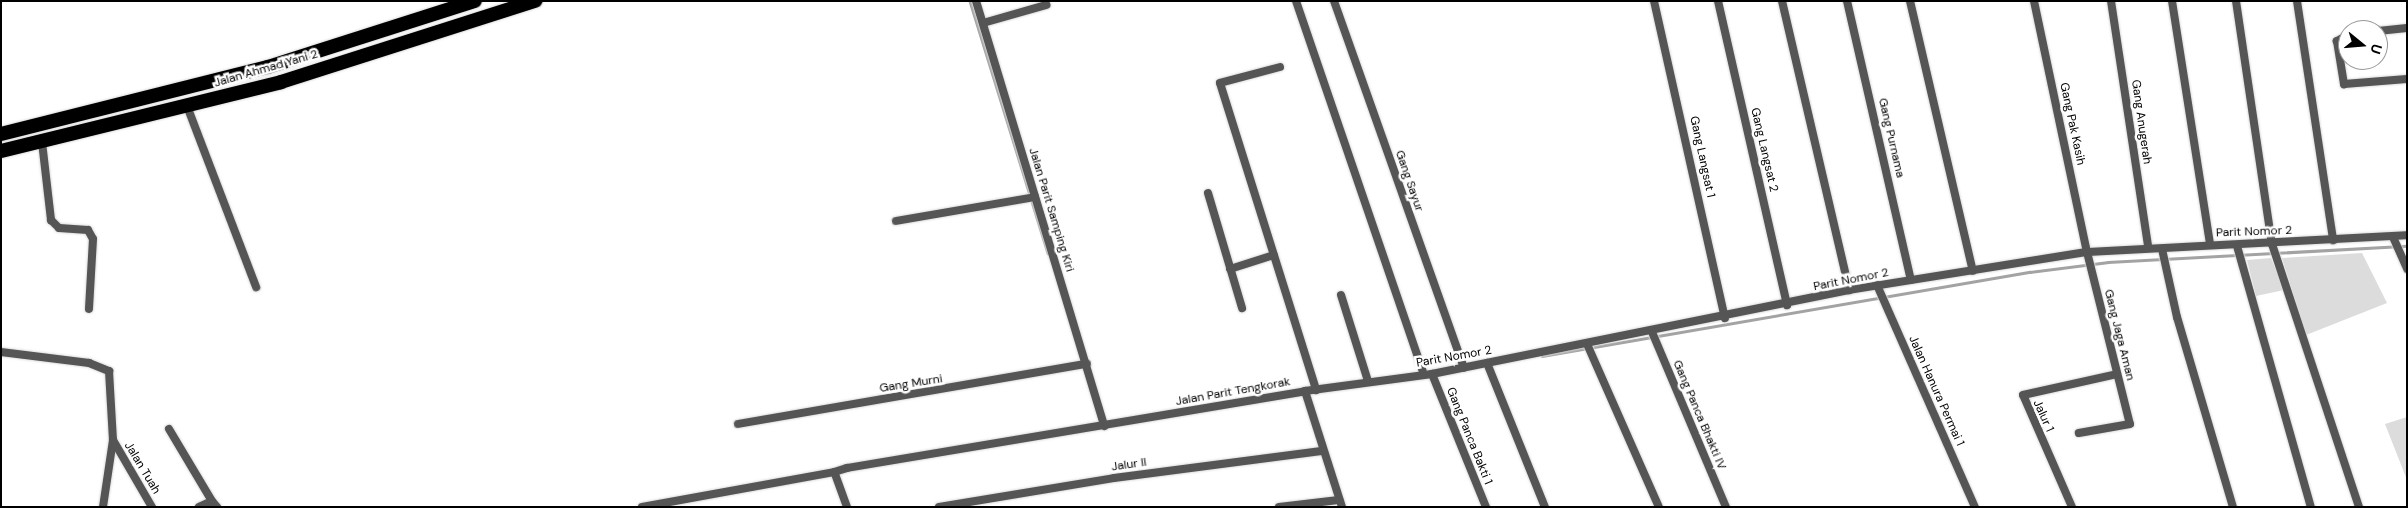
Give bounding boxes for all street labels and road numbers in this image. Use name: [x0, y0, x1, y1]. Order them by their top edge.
street label: Jalan Ahmad Yani 2: [213, 47, 319, 91]
street label: Gang Anugerah: [2128, 79, 2154, 165]
street label: Gang Pak Kasih: [2056, 81, 2088, 167]
street label: Gang Purnama: [1875, 97, 1907, 179]
street label: Gang Langsat 2: [1747, 106, 1781, 194]
street label: Gang Langsat 1: [1686, 115, 1718, 199]
street label: Jalan Parit Samping Kiri: [1025, 146, 1077, 274]
street label: Gang Sayur: [1392, 149, 1426, 213]
street label: Parit Nomor 2: [2216, 223, 2292, 241]
street label: Parit Nomor 2: [1812, 266, 1890, 294]
street label: Gang Jaga Aman: [2101, 288, 2137, 382]
street label: Jalan Hanura Permai 1: [1905, 334, 1967, 448]
street label: Parit Nomor 2: [1415, 343, 1493, 371]
street label: Gang Panca Bhakti IV: [1669, 358, 1729, 472]
street label: Gang Murni: [878, 372, 944, 396]
street label: Jalan Parit Tengkorak: [1175, 375, 1291, 409]
street label: Gang Panca Bakti 1: [1443, 385, 1495, 487]
street label: Jalur 1: [2030, 398, 2056, 434]
street label: Jalan Tuah: [121, 439, 163, 497]
street label: Jalur II: [1110, 455, 1148, 475]

